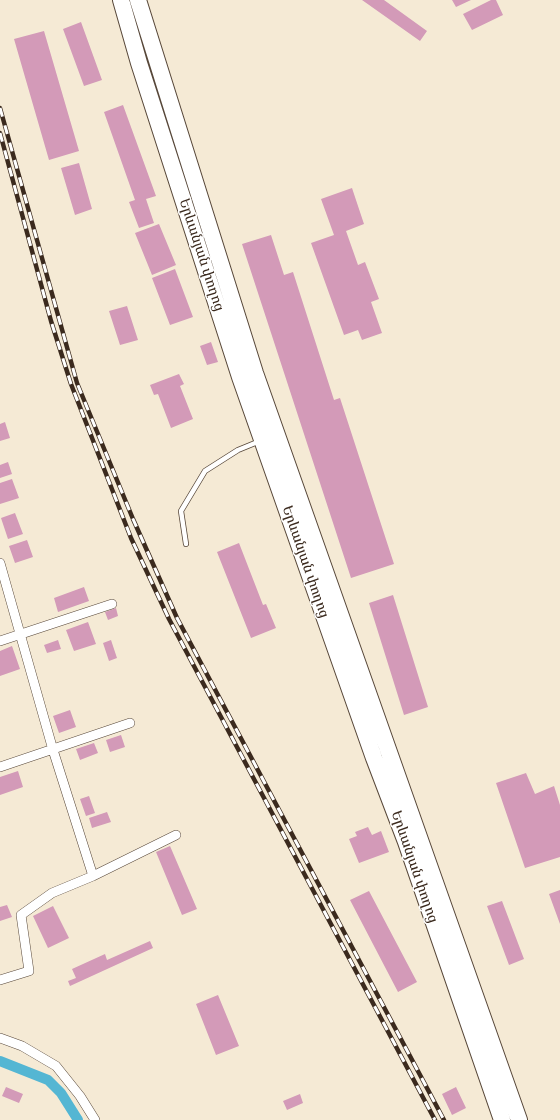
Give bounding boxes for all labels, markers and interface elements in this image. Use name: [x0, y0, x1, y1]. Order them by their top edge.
street label: Երևանյան փողոց: [175, 197, 227, 313]
street label: Երևանյան փողոց: [278, 504, 332, 620]
street label: Երևանյան փողոց: [387, 809, 441, 925]

